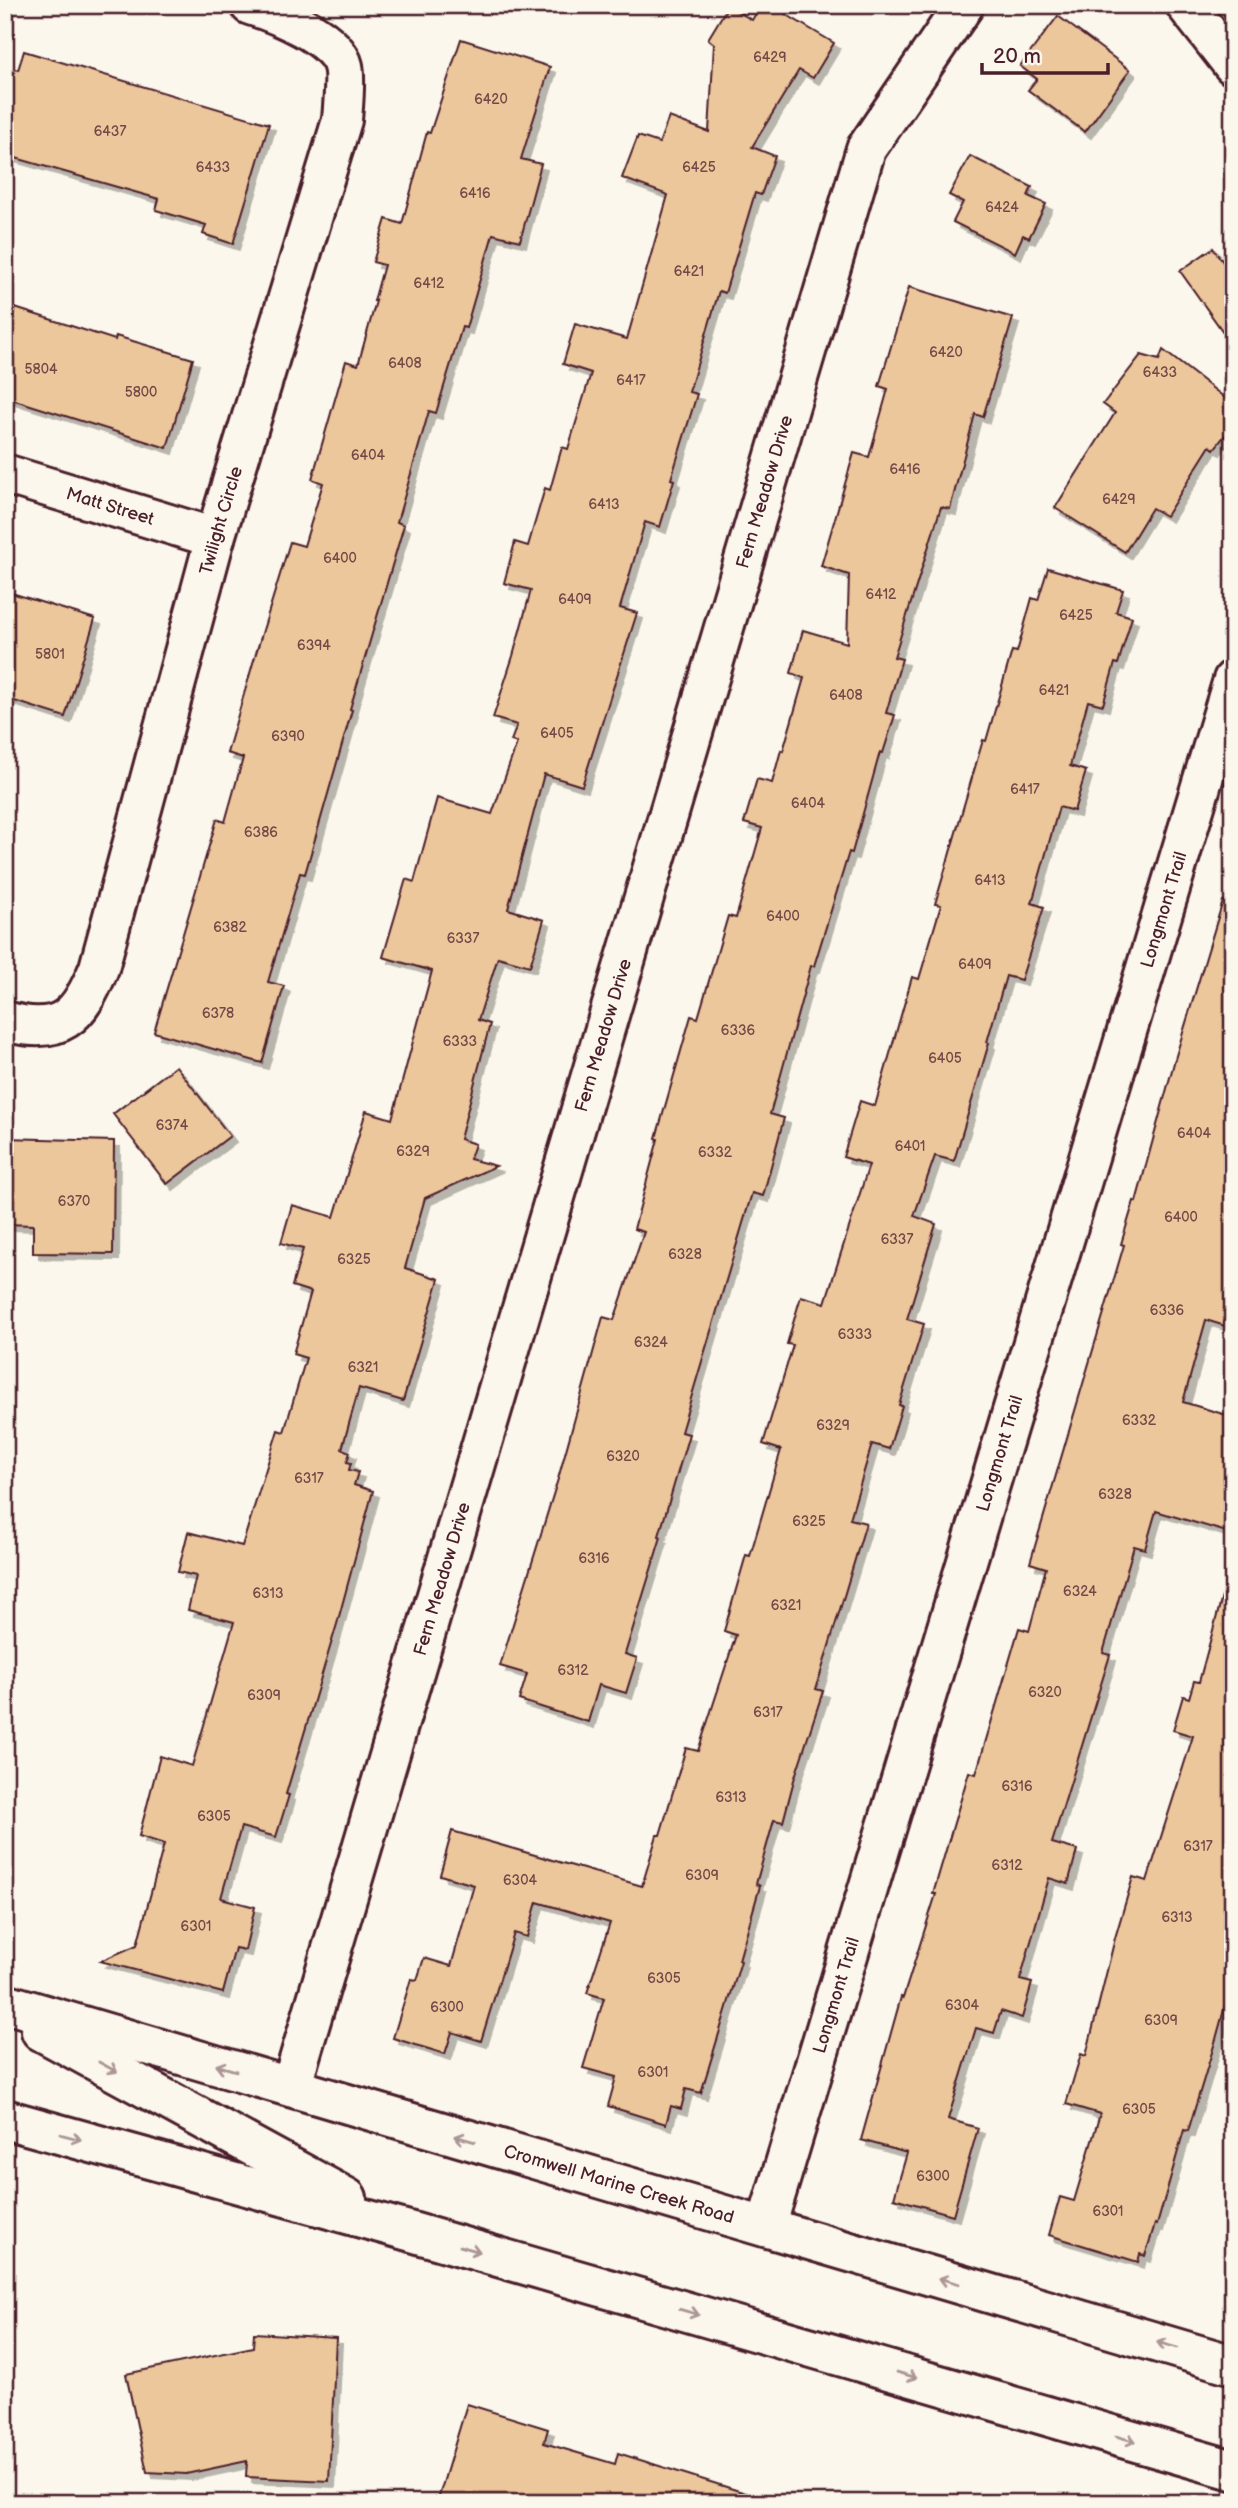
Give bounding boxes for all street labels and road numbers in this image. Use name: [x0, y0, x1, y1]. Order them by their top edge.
street label: Fern Meadow Drive: [732, 413, 798, 571]
street label: Twilight Circle: [196, 464, 247, 577]
street label: Matt Street: [64, 483, 157, 530]
street label: Longmont Trail: [1137, 849, 1192, 970]
street label: Fern Meadow Drive: [571, 956, 636, 1114]
street label: Longmont Trail: [973, 1393, 1027, 1514]
street label: Fern Meadow Drive: [410, 1500, 475, 1658]
street label: Longmont Trail: [809, 1935, 864, 2056]
street label: Cromwell Marine Creek Road: [501, 2141, 736, 2228]

